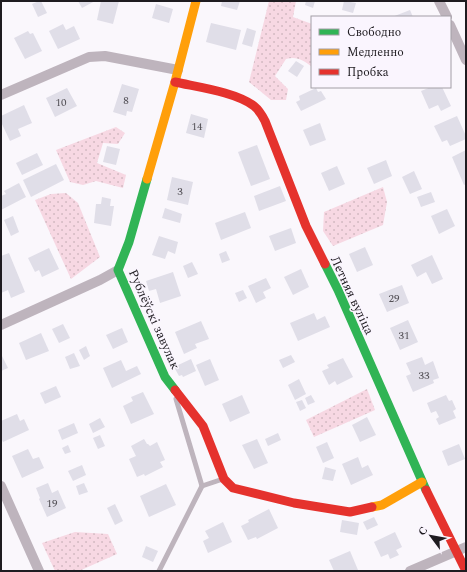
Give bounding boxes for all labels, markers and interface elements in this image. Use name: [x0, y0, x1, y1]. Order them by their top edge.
legend: [311, 16, 451, 88]
text: Свободно: [347, 23, 401, 42]
text: Медленно: [347, 43, 404, 62]
text: Пробка: [347, 63, 389, 82]
house number: 8: [123, 92, 129, 109]
house number: 10: [56, 94, 67, 111]
house number: 14: [192, 118, 203, 135]
house number: 3: [177, 183, 183, 200]
street label: Летняя вуліца: [325, 253, 379, 339]
street label: Рублёўскі завулак: [123, 266, 185, 373]
house number: 29: [389, 290, 400, 307]
house number: 31: [399, 327, 410, 344]
house number: 33: [419, 367, 430, 384]
house number: 19: [47, 495, 58, 512]
north arrow: [411, 516, 451, 556]
text: С: [414, 523, 432, 539]

